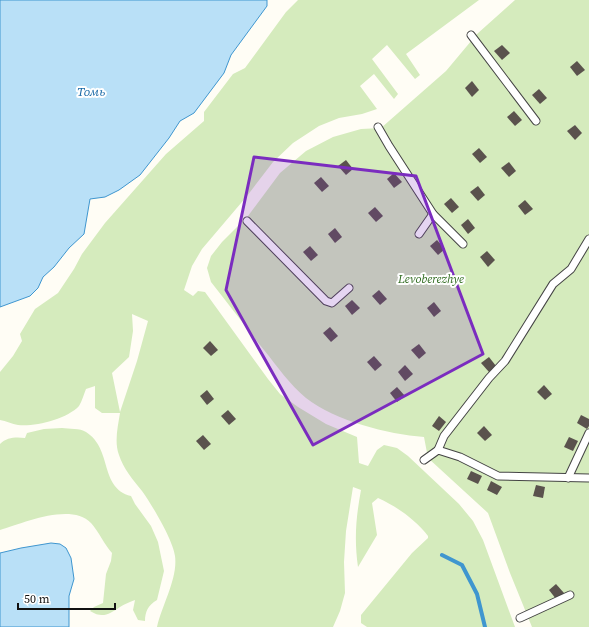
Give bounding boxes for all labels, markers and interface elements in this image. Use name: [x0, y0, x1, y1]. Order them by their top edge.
water label: Томь: [77, 83, 105, 100]
park label: Levoberezhye: [397, 271, 464, 287]
scale bar: [18, 585, 115, 611]
text: 50 m: [24, 591, 50, 607]

